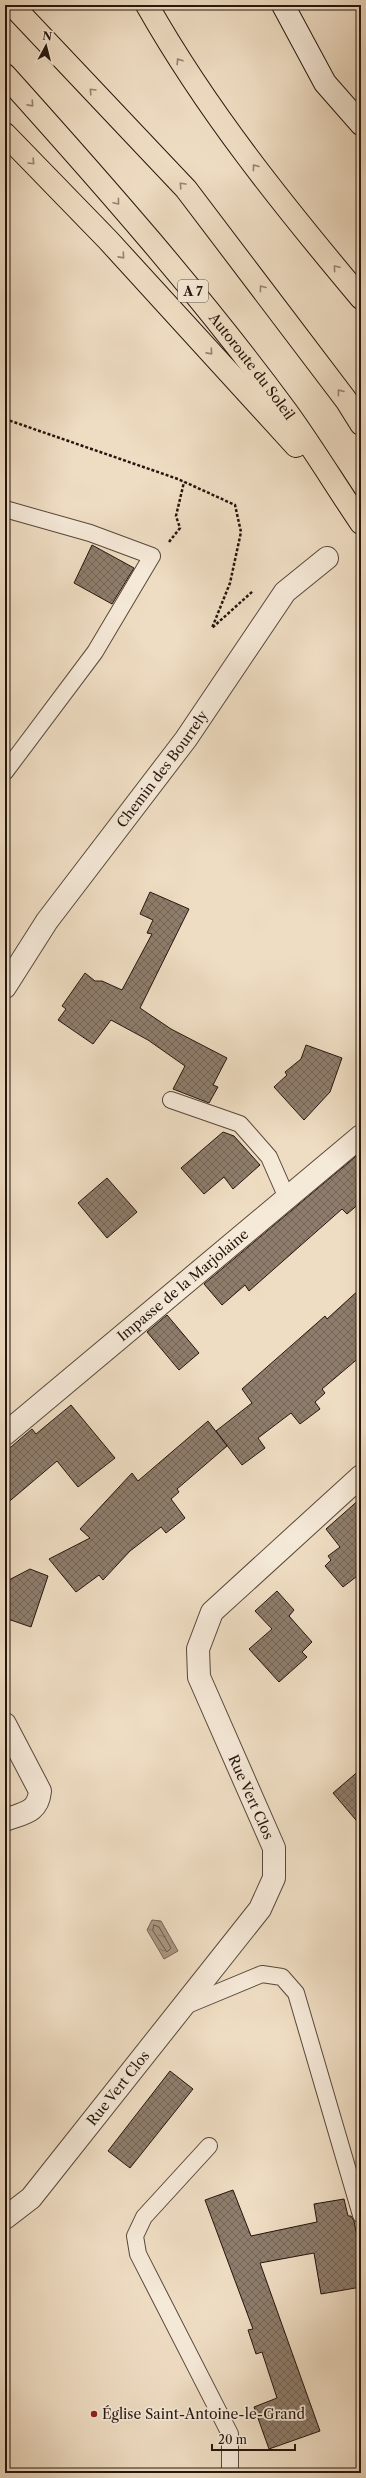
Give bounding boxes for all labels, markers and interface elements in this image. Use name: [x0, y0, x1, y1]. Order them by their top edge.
north arrow: [26, 26, 66, 66]
text: N: [42, 29, 53, 44]
one-way arrow: [177, 58, 184, 65]
one-way arrow: [90, 88, 97, 96]
one-way arrow: [26, 99, 34, 107]
one-way arrow: [27, 157, 35, 165]
one-way arrow: [253, 164, 260, 171]
one-way arrow: [179, 182, 187, 190]
one-way arrow: [112, 197, 119, 204]
one-way arrow: [118, 251, 125, 258]
one-way arrow: [333, 266, 340, 273]
road number: A 7: [178, 280, 208, 302]
one-way arrow: [259, 285, 266, 292]
street label: Autoroute du Soleil: [204, 309, 299, 423]
one-way arrow: [205, 347, 212, 354]
one-way arrow: [337, 389, 344, 396]
street label: Chemin des Bourrely: [113, 707, 212, 831]
street label: Impasse de la Marjolaine: [114, 1225, 252, 1345]
street label: Rue Vert Clos: [224, 1752, 278, 1842]
street label: Rue Vert Clos: [83, 2047, 153, 2129]
place label: Église Saint-Antoine-le-Grand: [102, 2405, 305, 2423]
marker: Église Saint-Antoine-le-Grand: [89, 2409, 99, 2419]
scale bar: [212, 2426, 295, 2452]
text: 20 m: [218, 2432, 247, 2447]

